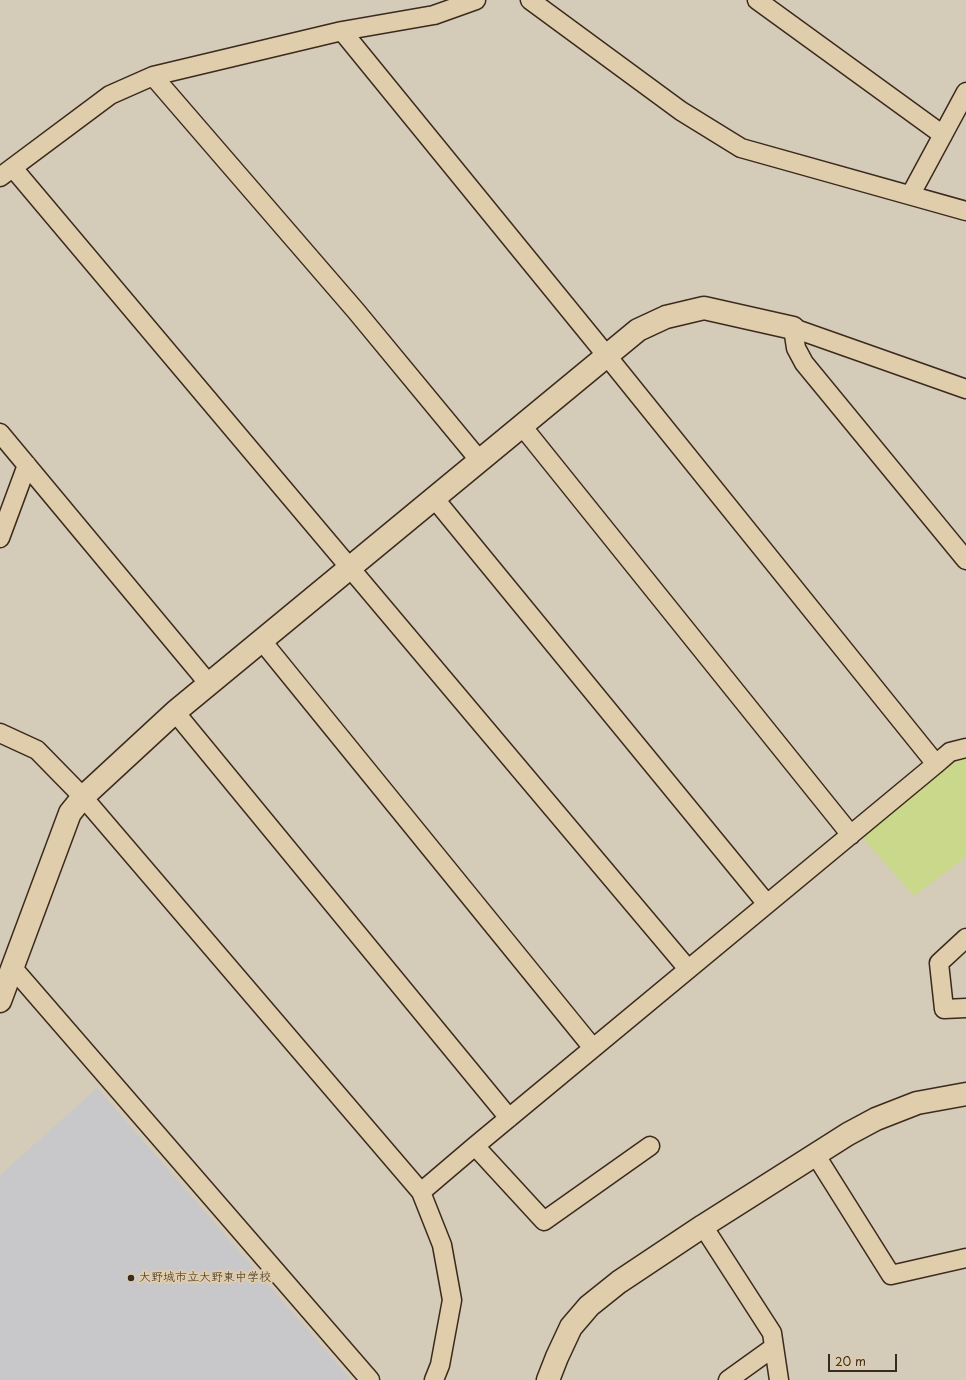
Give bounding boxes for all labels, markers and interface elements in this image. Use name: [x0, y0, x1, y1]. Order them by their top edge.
place label: 大野城市立大野東中学校: [139, 1271, 271, 1285]
marker: 大野城市立大野東中学校: [126, 1273, 136, 1283]
scale bar: [830, 1346, 899, 1372]
text: 20 m: [835, 1352, 866, 1370]

